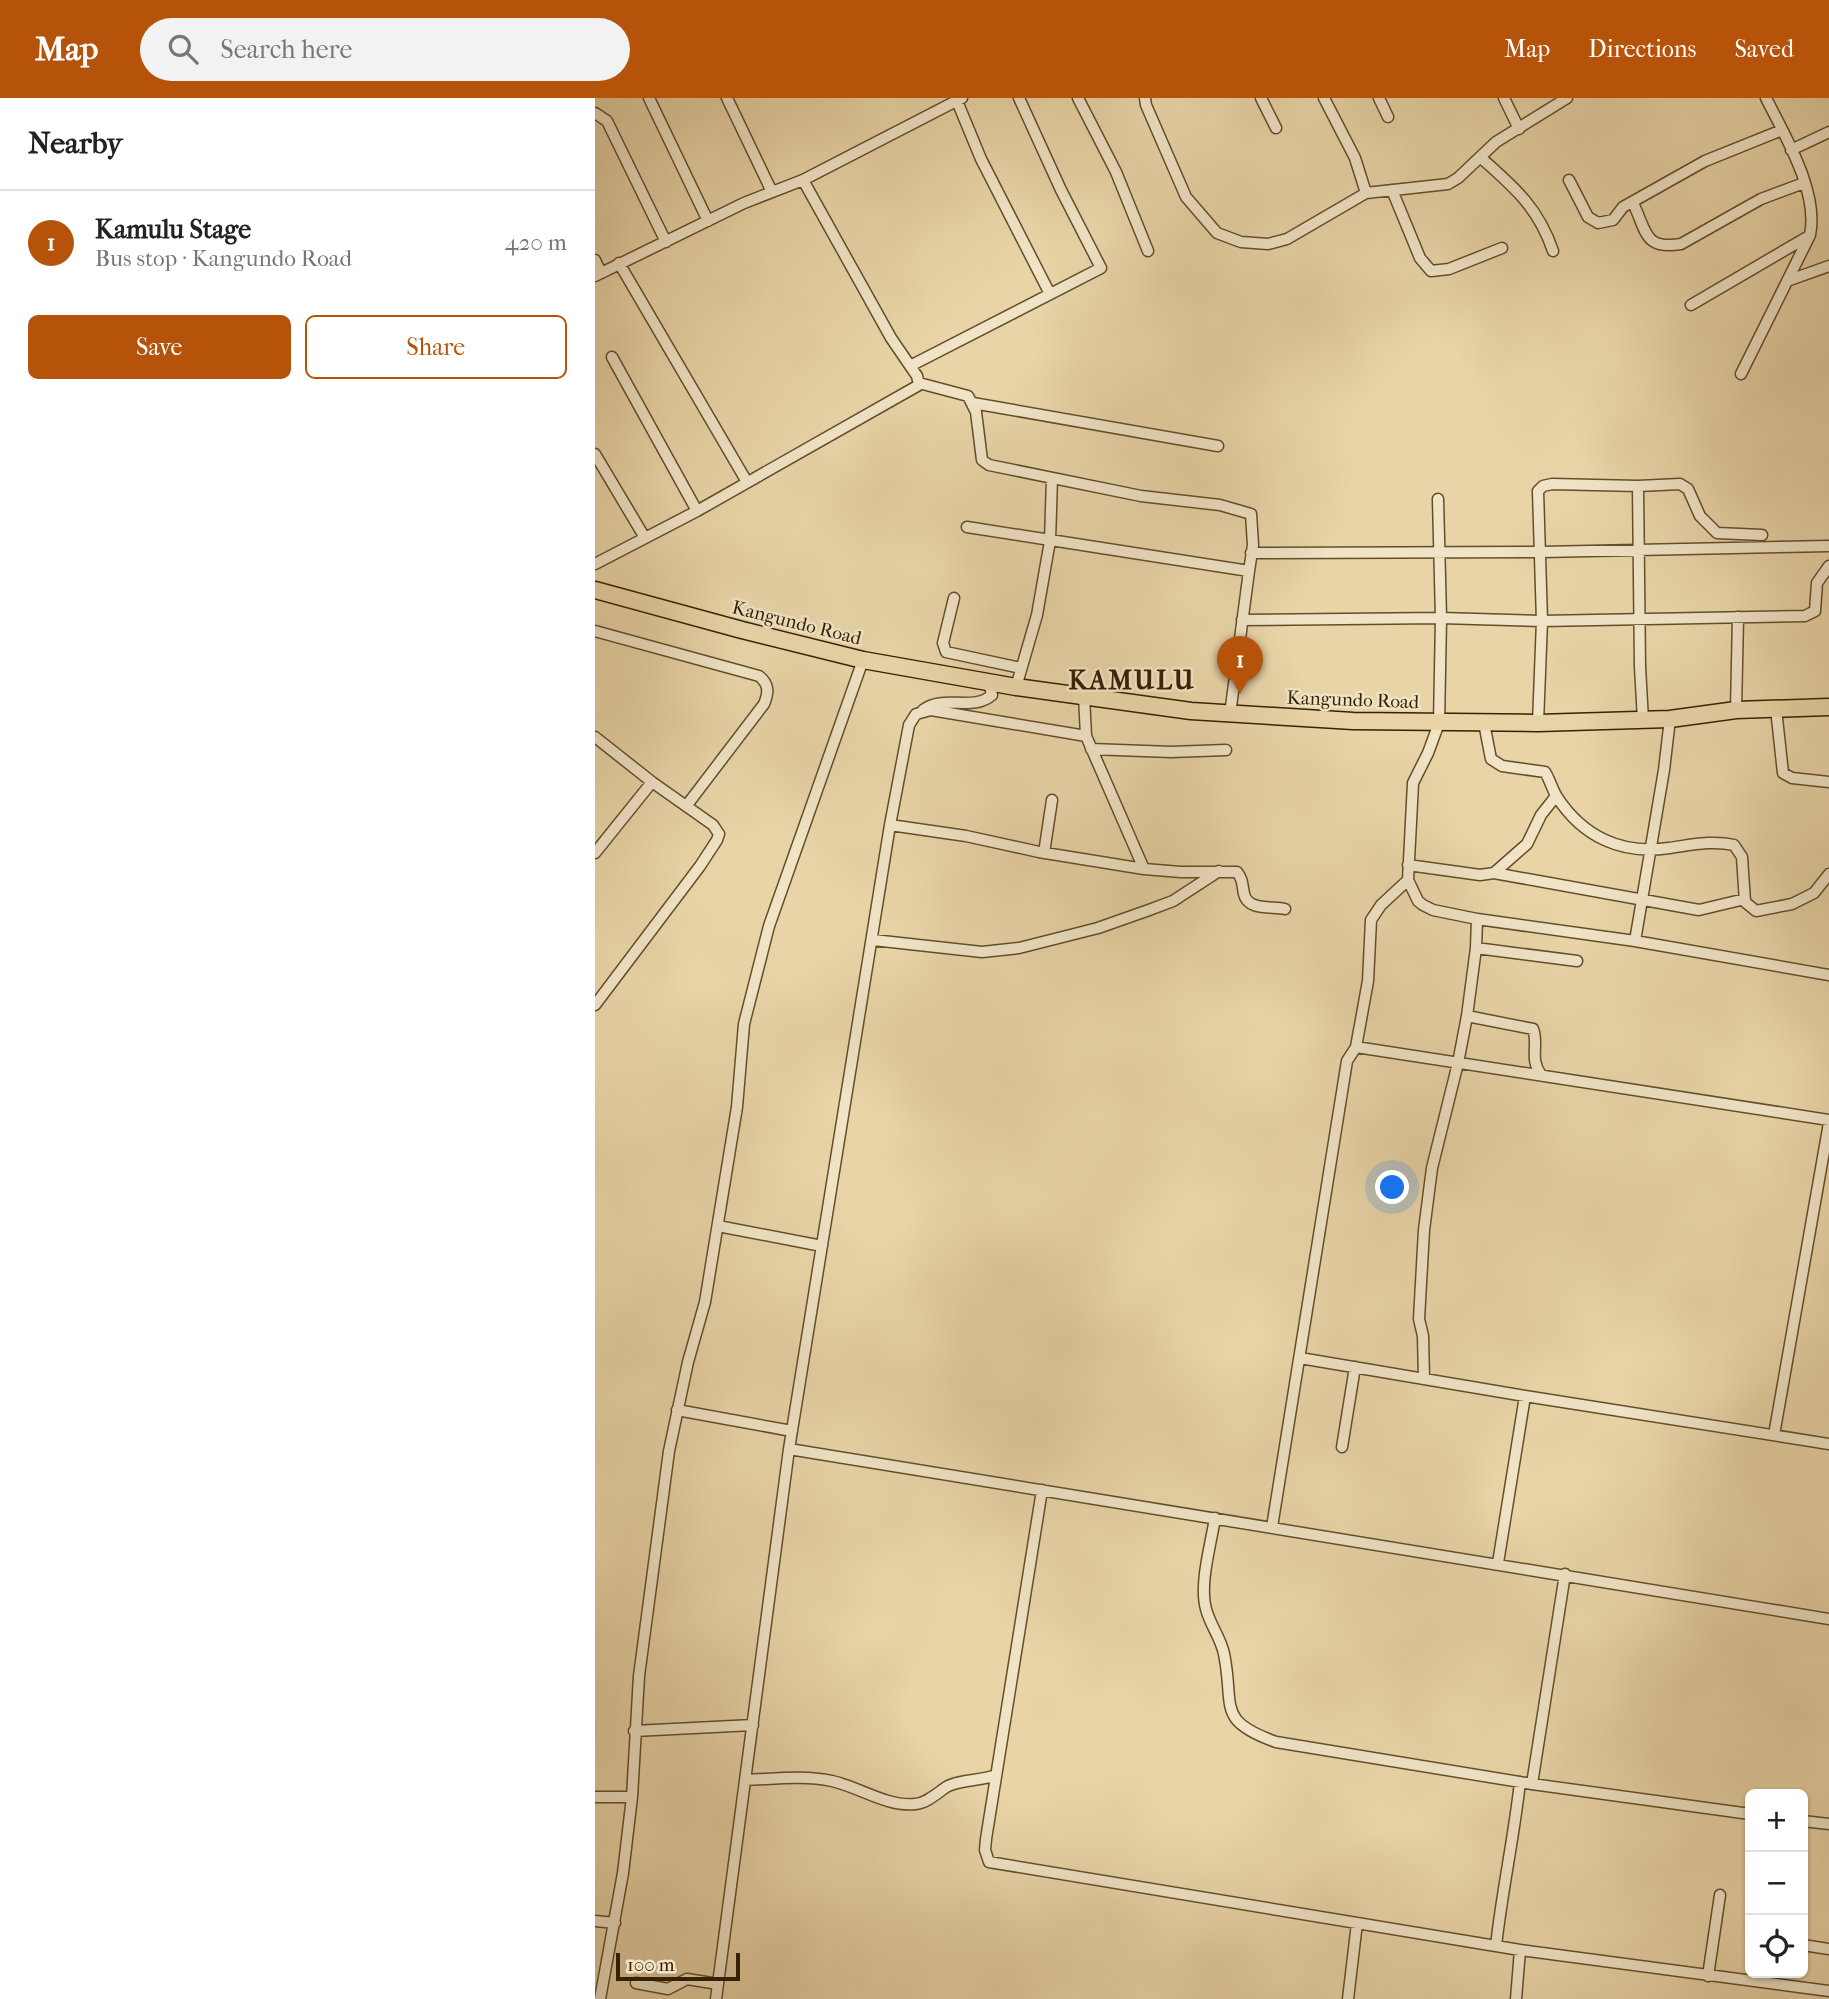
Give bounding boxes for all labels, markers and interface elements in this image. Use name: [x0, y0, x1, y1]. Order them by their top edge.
search box: [140, 18, 630, 81]
text: Map: [35, 30, 98, 69]
icon: search: [164, 30, 202, 68]
text: Search here: [220, 34, 352, 65]
text: Map: [1504, 35, 1550, 63]
text: Directions: [1588, 35, 1696, 63]
text: Saved: [1734, 35, 1794, 63]
text: Nearby: [28, 126, 123, 161]
text: Kamulu Stage: [95, 214, 251, 245]
text: 1: [47, 229, 55, 256]
text: 420 m: [505, 229, 567, 256]
text: Bus stop · Kangundo Road: [95, 245, 352, 272]
button: Save: [28, 315, 291, 379]
button: Share: [305, 315, 567, 379]
street label: Kangundo Road: [730, 596, 864, 650]
pin: 1: [1217, 636, 1263, 694]
district label: KAMULU: [1068, 665, 1196, 696]
street label: Kangundo Road: [1286, 687, 1420, 713]
your location: [1375, 1170, 1409, 1204]
map controls: [1745, 1789, 1808, 1978]
button: +: [1745, 1789, 1808, 1852]
button: −: [1745, 1852, 1808, 1915]
button: locate: [1745, 1915, 1808, 1978]
scale bar: [616, 1950, 740, 1982]
text: 100 m: [627, 1954, 675, 1976]

